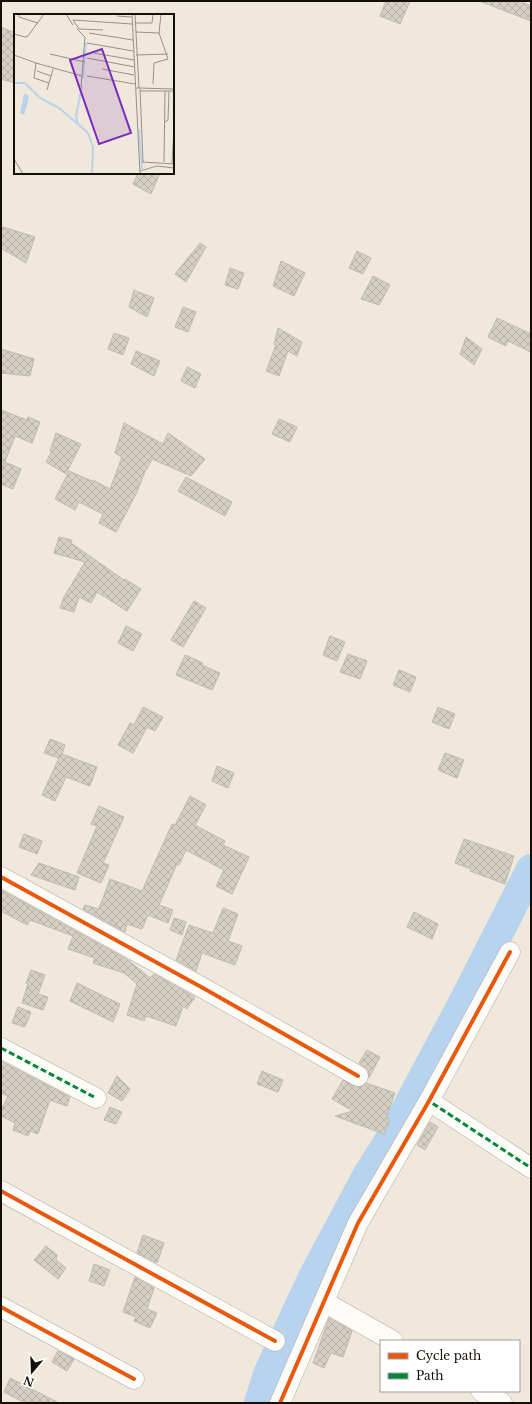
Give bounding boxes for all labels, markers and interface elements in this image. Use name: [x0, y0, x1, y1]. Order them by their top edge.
inset map: [14, 14, 174, 174]
legend: [380, 1340, 520, 1392]
text: Cycle path: [416, 1348, 481, 1363]
north arrow: [12, 1352, 52, 1392]
text: Path: [416, 1368, 444, 1383]
text: N: [21, 1373, 36, 1390]

